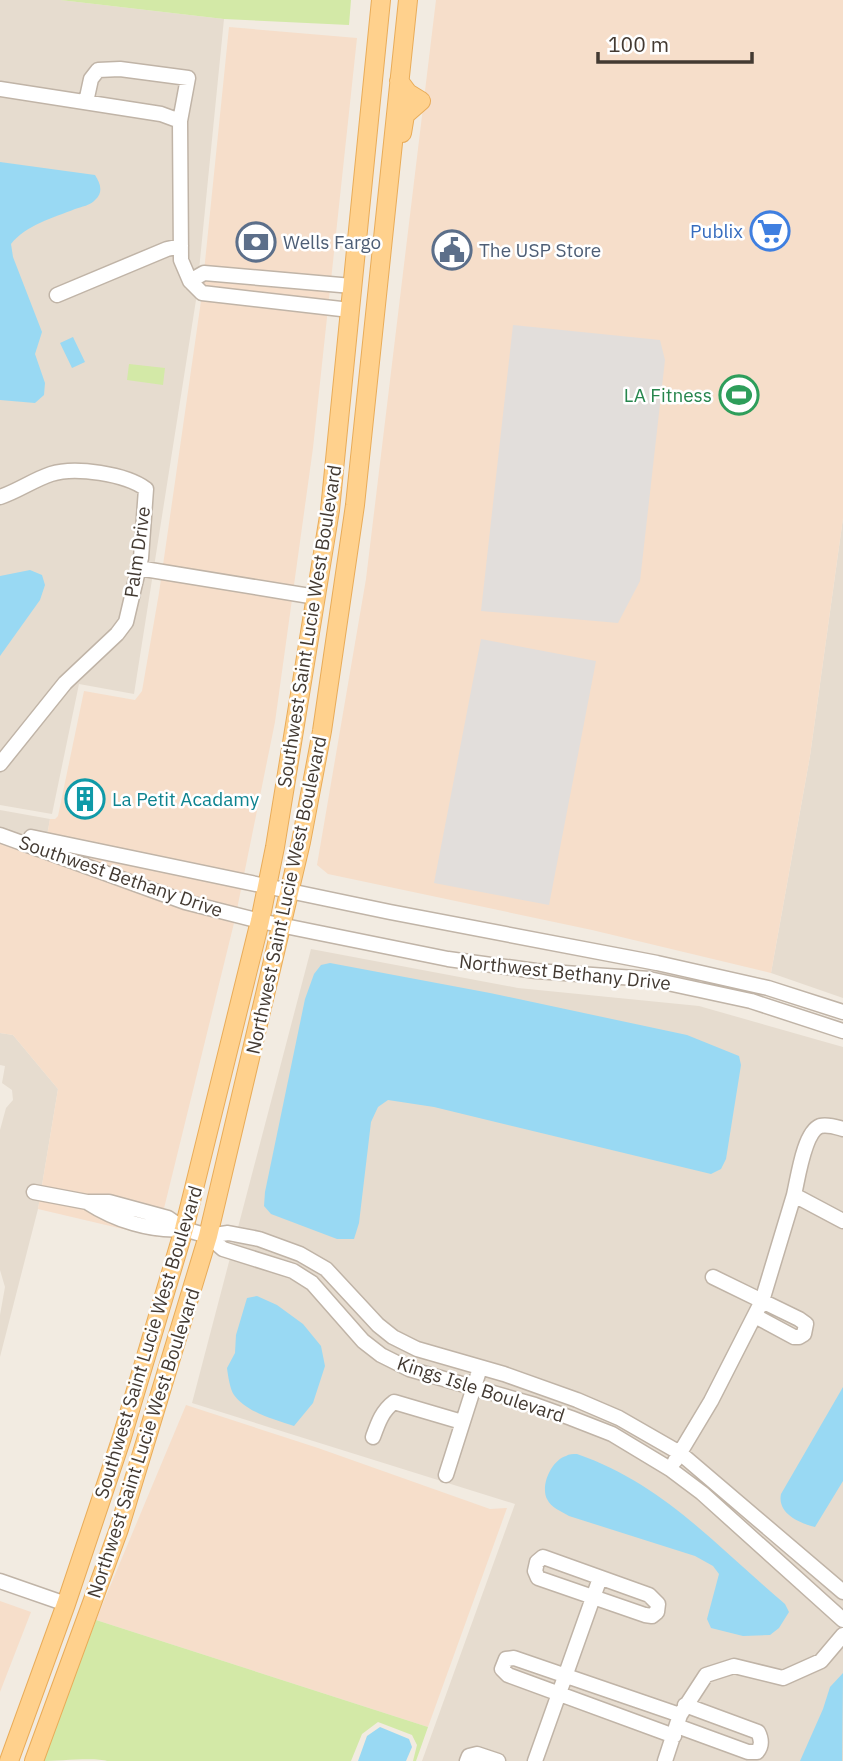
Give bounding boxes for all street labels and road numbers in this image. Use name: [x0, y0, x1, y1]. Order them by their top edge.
street label: Southwest Saint Lucie West Boulevard: [272, 463, 346, 789]
street label: Palm Drive: [119, 505, 155, 599]
street label: Northwest Saint Lucie West Boulevard: [241, 734, 331, 1056]
street label: Southwest Bethany Drive: [16, 830, 226, 922]
street label: Northwest Bethany Drive: [458, 949, 672, 995]
street label: Southwest Saint Lucie West Boulevard: [89, 1183, 207, 1501]
street label: Northwest Saint Lucie West Boulevard: [81, 1285, 205, 1601]
street label: Kings Isle Boulevard: [394, 1351, 568, 1427]

